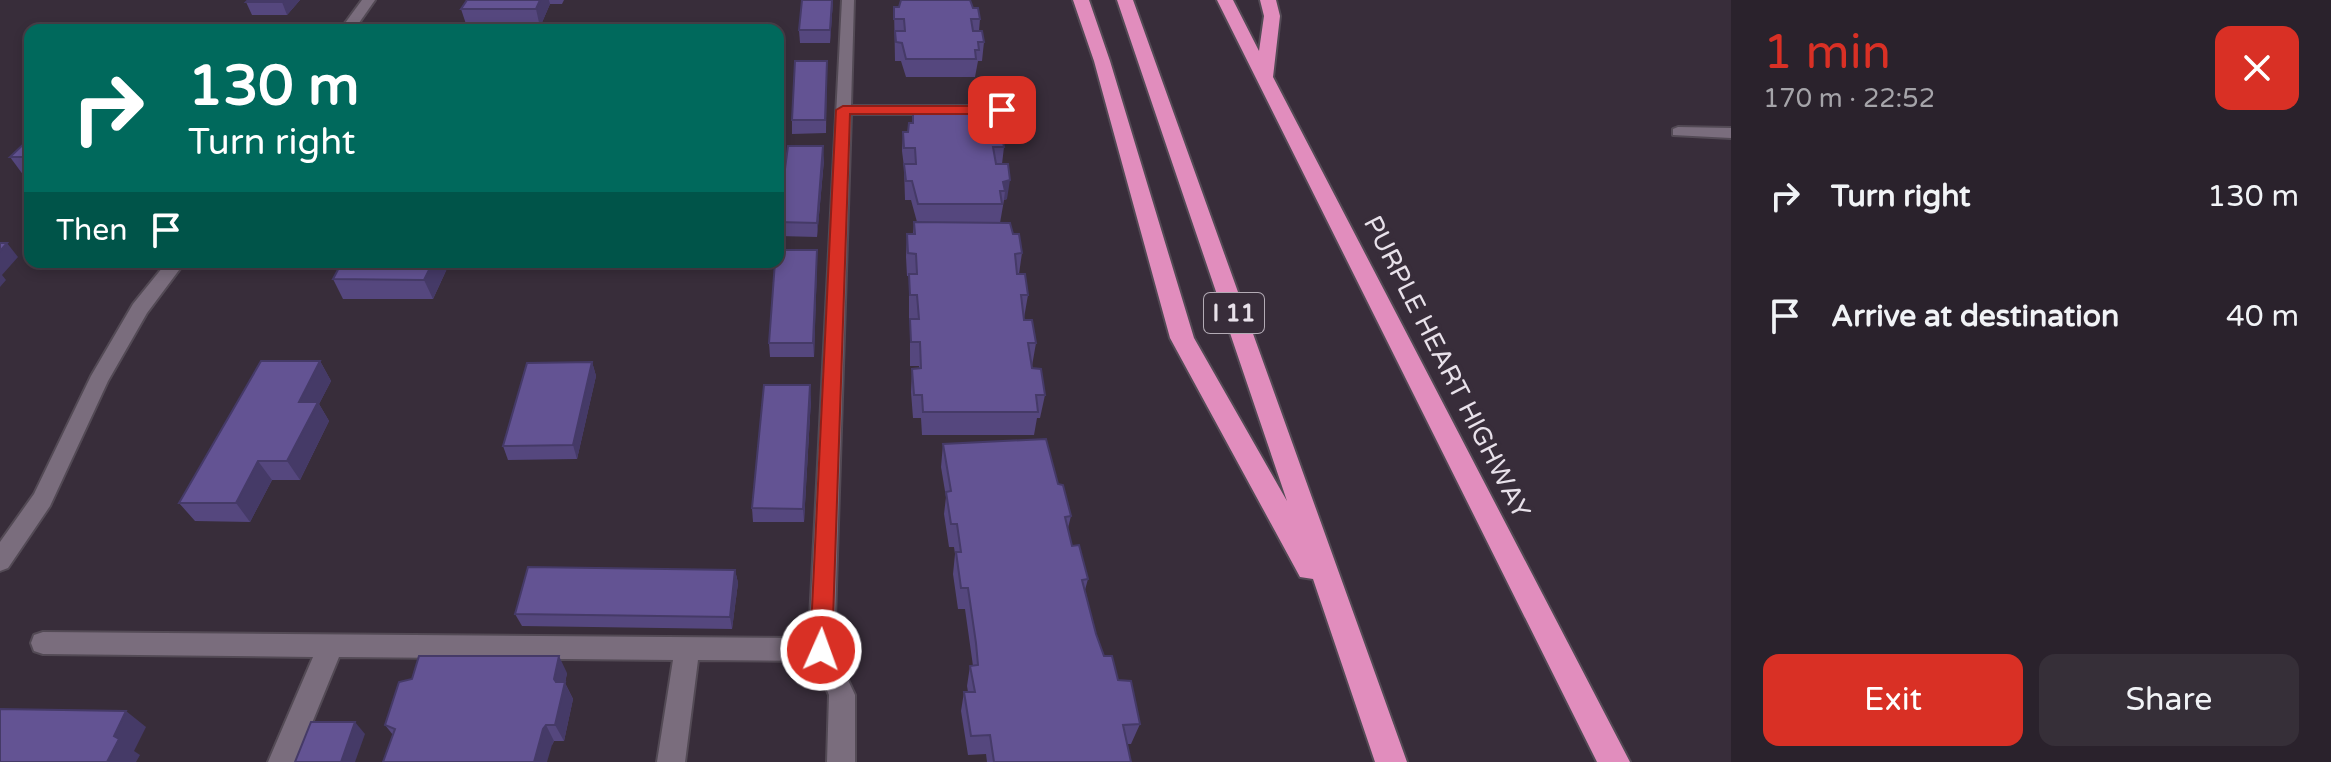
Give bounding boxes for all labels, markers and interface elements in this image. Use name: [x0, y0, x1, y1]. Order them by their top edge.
text: 1 min: [1763, 24, 1891, 82]
button: close: [2215, 26, 2299, 110]
text: 130 m: [188, 53, 359, 120]
icon: right: [56, 56, 160, 160]
pin: [968, 76, 1036, 144]
text: 170 m · 22:52: [1763, 83, 1935, 114]
icon: arrive: [980, 88, 1024, 132]
text: Turn right: [188, 121, 355, 164]
icon: right: [1763, 174, 1807, 218]
text: Turn right: [1831, 178, 1971, 215]
text: 130 m: [2207, 178, 2299, 215]
icon: arrive: [144, 208, 188, 252]
street label: PURPLE HEART HIGHWAY: [1357, 211, 1537, 523]
text: Then: [56, 212, 128, 249]
road number: I 11: [1204, 293, 1264, 333]
icon: arrive: [1763, 294, 1807, 338]
text: Arrive at destination: [1831, 298, 2119, 335]
text: 40 m: [2226, 298, 2299, 335]
position arrow: [779, 608, 863, 692]
button: Exit: [1763, 654, 2023, 746]
button: Share: [2039, 654, 2299, 746]

